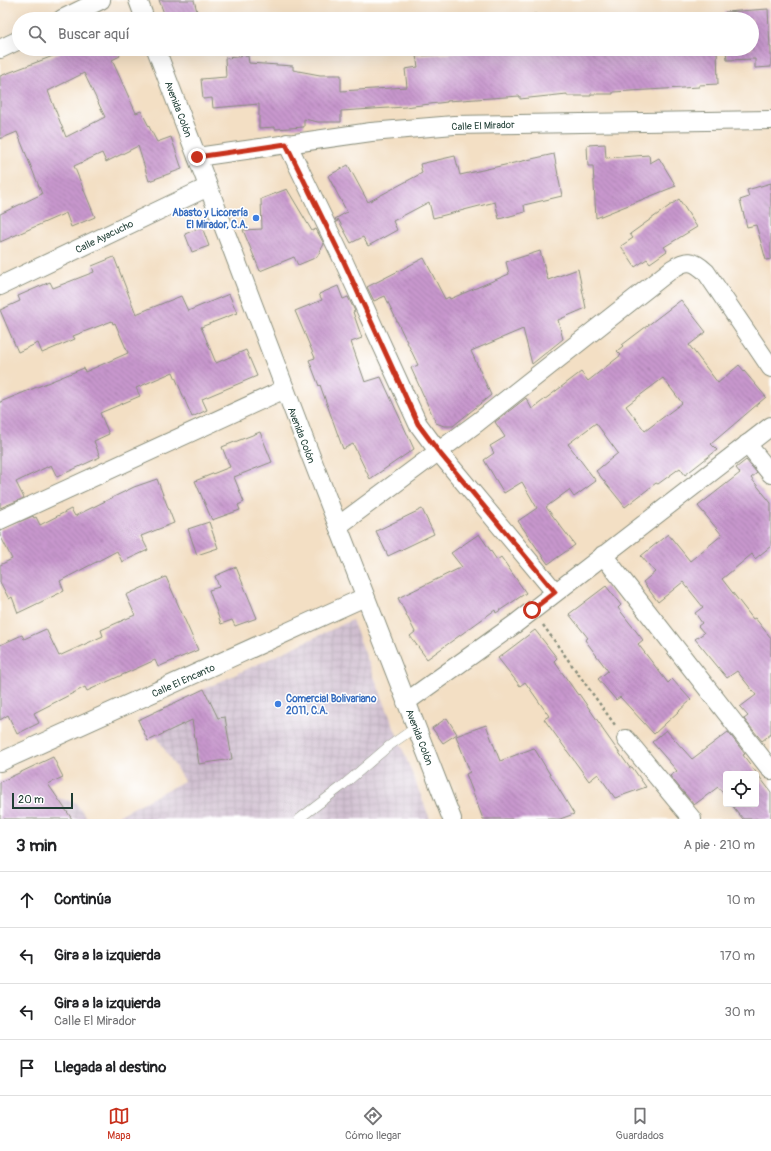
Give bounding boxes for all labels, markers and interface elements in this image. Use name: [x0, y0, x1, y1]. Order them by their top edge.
search box: [12, 12, 759, 56]
icon: search: [26, 23, 48, 45]
text: Buscar aquí: [58, 25, 130, 44]
street label: Avenida Colón: [162, 80, 194, 140]
street label: Calle El Mirador: [451, 119, 515, 133]
route end: [188, 148, 206, 166]
place label: Abasto y Licorería El Mirador, C.A.: [172, 207, 248, 231]
marker: Abasto y Licorería El Mirador, C.A.: [251, 213, 261, 223]
street label: Calle Ayacucho: [74, 217, 136, 256]
street label: Avenida Colón: [285, 406, 317, 466]
route start: [523, 601, 541, 619]
street label: Calle El Encanto: [150, 661, 217, 700]
place label: Comercial Bolivariano 2011, C.A.: [286, 693, 377, 717]
marker: Comercial Bolivariano 2011, C.A.: [273, 699, 283, 709]
street label: Avenida Colón: [403, 708, 435, 768]
map controls: [723, 771, 759, 807]
button: locate: [723, 771, 759, 807]
scale bar: [12, 791, 73, 810]
text: 20 m: [18, 793, 44, 806]
text: 3 min: [16, 835, 57, 856]
text: A pie · 210 m: [683, 837, 755, 853]
icon: ahead: [16, 889, 38, 911]
text: Continúa: [54, 890, 111, 909]
text: 10 m: [727, 892, 755, 908]
icon: left: [16, 945, 38, 967]
text: Gira a la izquierda: [54, 946, 161, 965]
text: 170 m: [720, 948, 755, 964]
text: Gira a la izquierda: [54, 994, 161, 1013]
icon: left: [16, 1001, 38, 1023]
text: 30 m: [725, 1004, 755, 1020]
text: Calle El Mirador: [54, 1013, 136, 1029]
icon: arrive: [16, 1057, 38, 1079]
text: Llegada al destino: [54, 1058, 166, 1077]
tab: Mapa: [107, 1105, 131, 1142]
tab: Cómo llegar: [345, 1105, 401, 1142]
tab: Guardados: [616, 1105, 664, 1142]

